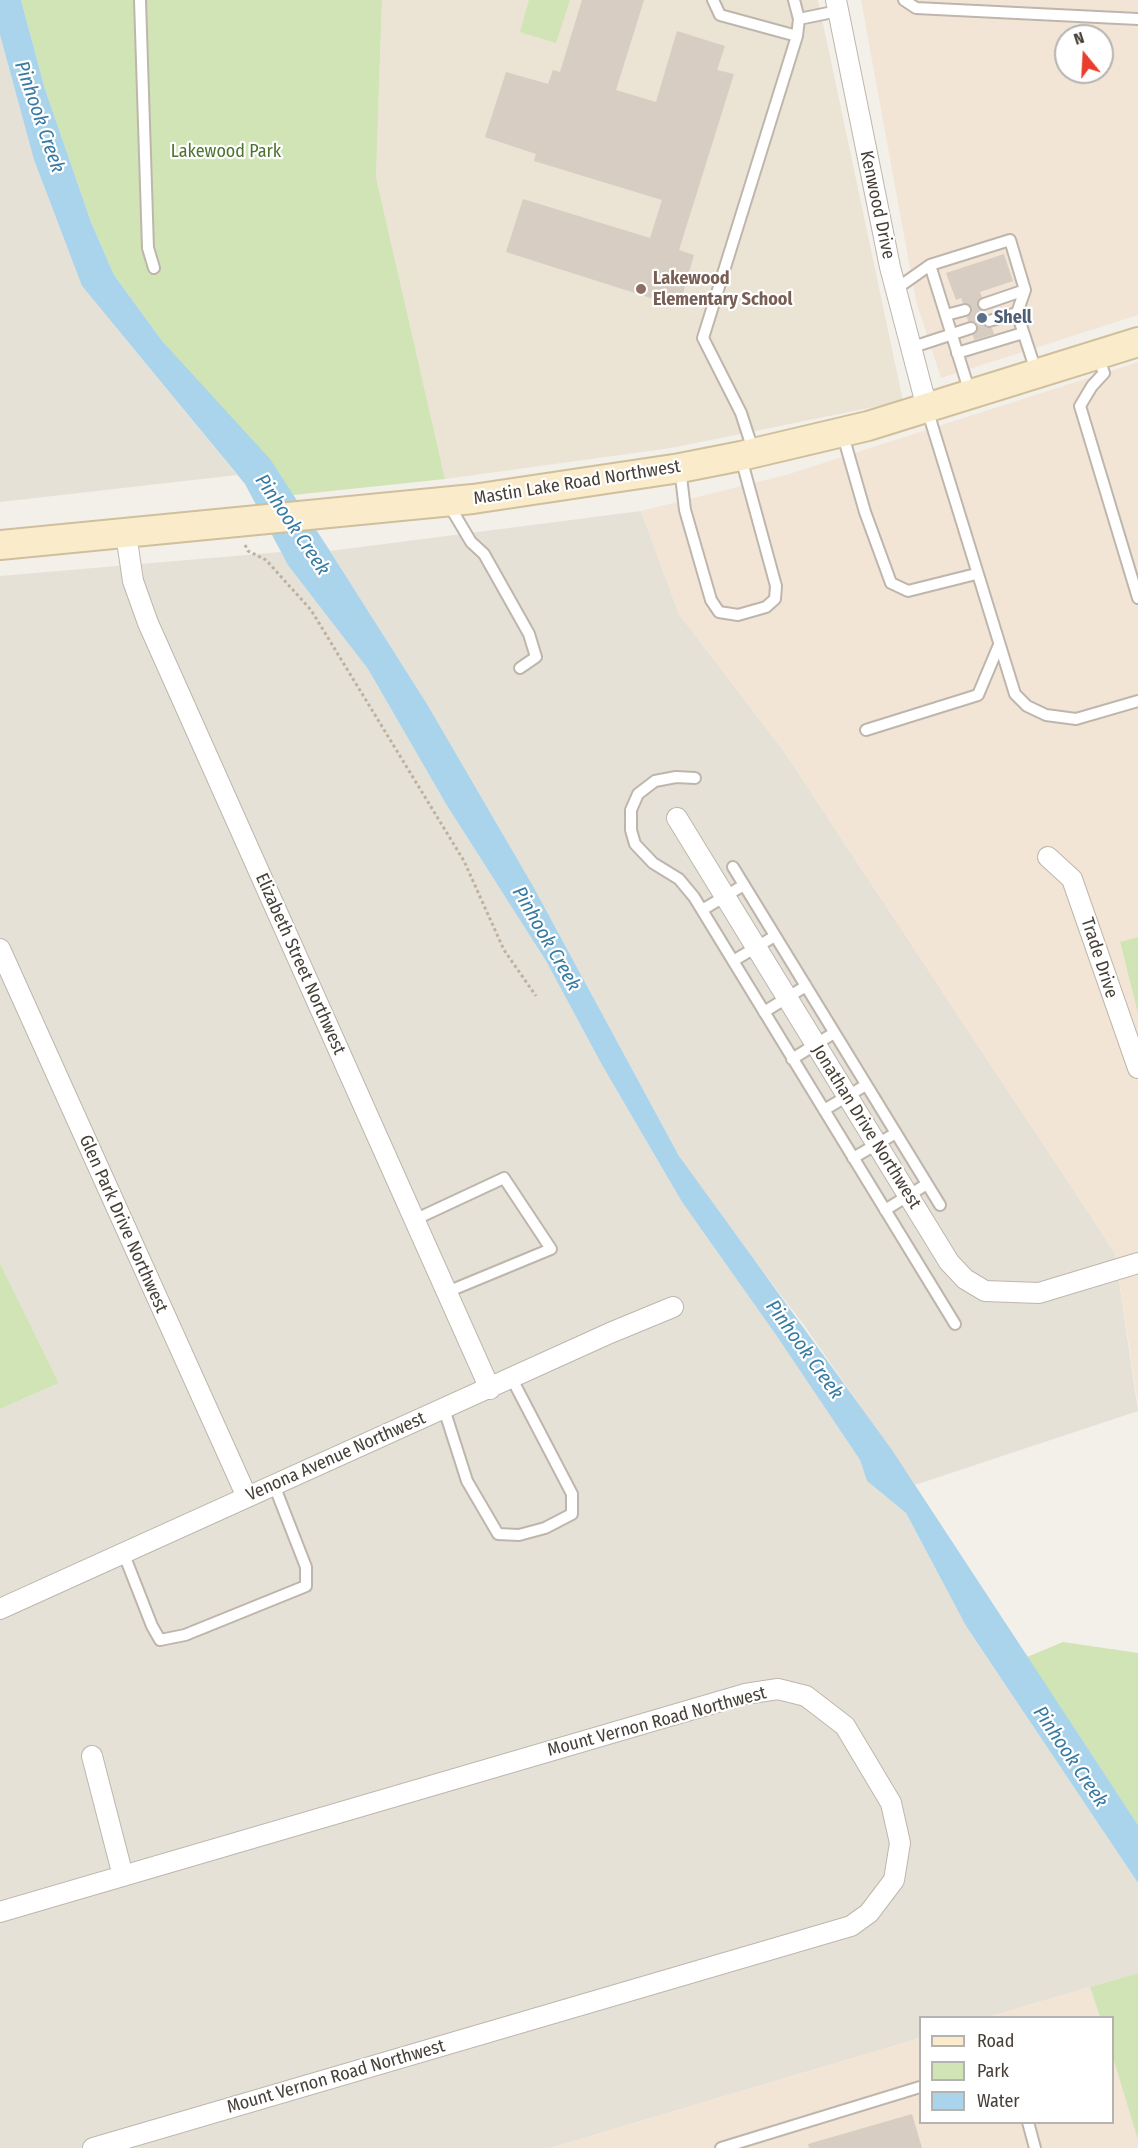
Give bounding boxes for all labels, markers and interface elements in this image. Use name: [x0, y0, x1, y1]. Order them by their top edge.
north arrow: [1054, 24, 1114, 84]
text: N: [1071, 28, 1086, 49]
water label: Pinhook Creek: [9, 58, 69, 176]
park label: Lakewood Park: [171, 141, 281, 163]
street label: Kenwood Drive: [855, 149, 899, 261]
place label: Lakewood Elementary School: [653, 268, 792, 310]
marker: Lakewood Elementary School: [634, 282, 648, 296]
place label: Shell: [994, 307, 1032, 329]
marker: Shell: [975, 311, 989, 325]
street label: Mastin Lake Road Northwest: [472, 456, 682, 510]
water label: Pinhook Creek: [249, 470, 335, 580]
street label: Elizabeth Street Northwest: [250, 870, 350, 1058]
water label: Pinhook Creek: [506, 883, 586, 995]
street label: Trade Drive: [1076, 915, 1122, 1001]
street label: Jonathan Drive Northwest: [807, 1041, 925, 1213]
street label: Glen Park Drive Northwest: [74, 1132, 172, 1316]
water label: Pinhook Creek: [760, 1296, 848, 1404]
street label: Venona Avenue Northwest: [243, 1408, 429, 1506]
street label: Mount Vernon Road Northwest: [545, 1682, 769, 1762]
water label: Pinhook Creek: [1027, 1702, 1113, 1812]
legend: [919, 2016, 1114, 2124]
text: Road: [977, 2030, 1014, 2052]
street label: Mount Vernon Road Northwest: [225, 2036, 447, 2118]
text: Park: [977, 2060, 1009, 2082]
text: Water: [977, 2090, 1020, 2112]

